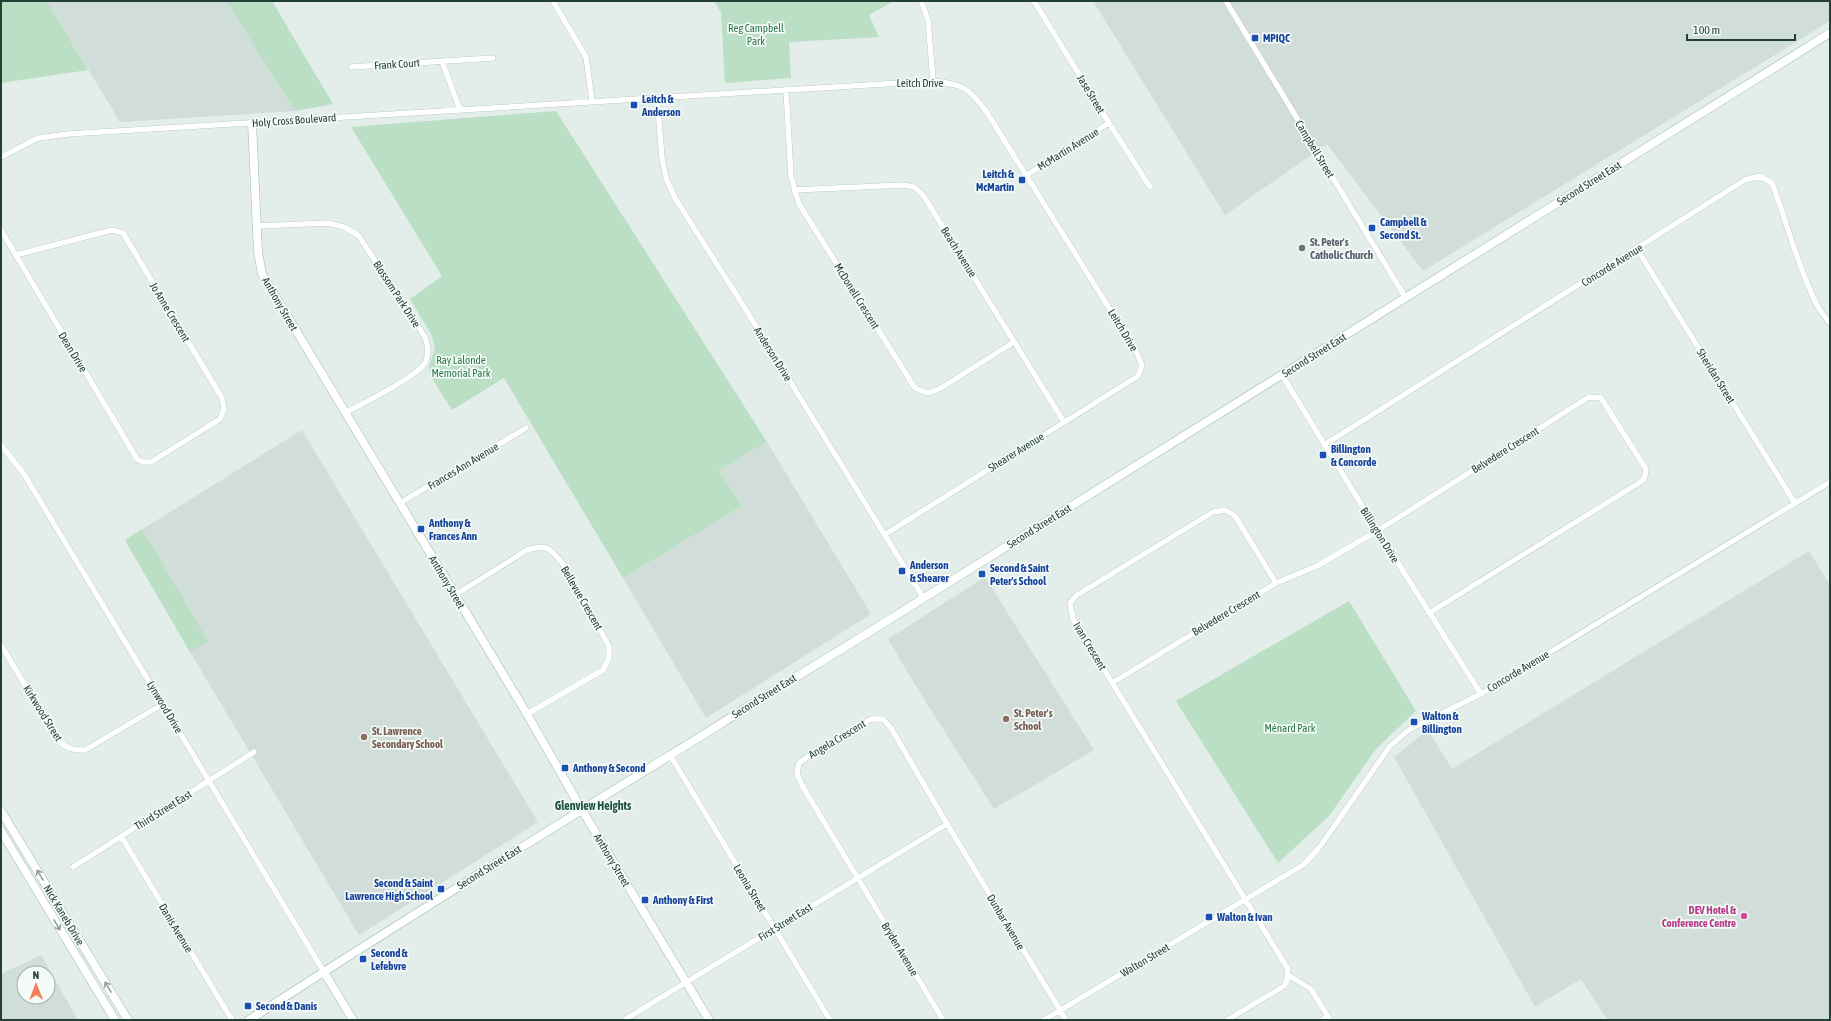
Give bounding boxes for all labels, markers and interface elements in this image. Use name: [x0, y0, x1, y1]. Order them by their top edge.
scale bar: [1687, 16, 1795, 42]
park label: Reg Campbell Park: [728, 22, 784, 47]
text: 100 m: [1693, 23, 1720, 37]
place label: MPIQC: [1263, 32, 1290, 44]
marker: MPIQC: [1250, 33, 1260, 43]
street label: Frank Court: [374, 56, 420, 72]
street label: Jase Street: [1075, 72, 1107, 116]
street label: Leitch Drive: [896, 77, 944, 89]
place label: Leitch & Anderson: [641, 93, 681, 118]
marker: Leitch & Anderson: [629, 100, 639, 110]
street label: Holy Cross Boulevard: [251, 111, 337, 129]
street label: Campbell Street: [1293, 118, 1337, 180]
street label: McMartin Avenue: [1035, 125, 1101, 173]
street label: Second Street East: [1555, 158, 1623, 208]
place label: Leitch & McMartin: [976, 168, 1014, 193]
marker: Leitch & McMartin: [1017, 175, 1027, 185]
place label: Campbell & Second St.: [1380, 216, 1427, 241]
marker: Campbell & Second St.: [1367, 223, 1377, 233]
street label: Beach Avenue: [939, 225, 979, 279]
place label: St. Peter's Catholic Church: [1310, 236, 1373, 261]
street label: Concorde Avenue: [1579, 241, 1645, 289]
marker: St. Peter's Catholic Church: [1297, 243, 1307, 253]
street label: Blossom Park Drive: [371, 259, 423, 329]
street label: McDonell Crescent: [832, 261, 882, 331]
street label: Anthony Street: [260, 275, 300, 333]
street label: Jo Anne Crescent: [147, 280, 193, 344]
street label: Leitch Drive: [1106, 307, 1140, 353]
street label: Anderson Drive: [752, 325, 794, 383]
street label: Dean Drive: [56, 330, 90, 374]
street label: Second Street East: [1280, 330, 1348, 380]
street label: Sheridan Street: [1694, 347, 1738, 405]
park label: Ray Lalonde Memorial Park: [431, 354, 491, 379]
street label: Belvedere Crescent: [1469, 425, 1541, 475]
street label: Shearer Avenue: [986, 430, 1046, 474]
street label: Frances Ann Avenue: [426, 440, 500, 492]
place label: Billington & Concorde: [1331, 443, 1376, 468]
marker: Billington & Concorde: [1318, 450, 1328, 460]
street label: Second Street East: [1005, 501, 1073, 551]
street label: Billington Drive: [1358, 505, 1402, 565]
place label: Anthony & Frances Ann: [428, 517, 477, 542]
marker: Anthony & Frances Ann: [416, 524, 426, 534]
street label: Anthony Street: [426, 553, 468, 611]
place label: Anderson & Shearer: [909, 559, 950, 584]
place label: Second & Saint Peter's School: [990, 562, 1050, 587]
street label: Bellevue Crescent: [559, 564, 605, 632]
marker: Anderson & Shearer: [897, 566, 907, 576]
marker: Second & Saint Peter's School: [977, 569, 987, 579]
street label: Belvedere Crescent: [1190, 588, 1262, 638]
street label: Ivan Crescent: [1071, 620, 1109, 672]
street label: Concorde Avenue: [1485, 648, 1551, 694]
street label: Second Street East: [730, 671, 798, 721]
street label: Lynwood Drive: [145, 679, 185, 735]
street label: Kirkwood Street: [21, 683, 65, 743]
place label: St. Peter's School: [1014, 707, 1053, 732]
place label: Walton & Billington: [1421, 710, 1462, 735]
marker: St. Peter's School: [1001, 714, 1011, 724]
street label: Angela Crescent: [806, 717, 868, 761]
marker: Walton & Billington: [1409, 717, 1419, 727]
park label: Ménard Park: [1264, 722, 1316, 734]
place label: St. Lawrence Secondary School: [372, 725, 444, 750]
marker: St. Lawrence Secondary School: [359, 732, 369, 742]
place label: Anthony & Second: [572, 762, 645, 774]
marker: Anthony & Second: [560, 763, 570, 773]
street label: Third Street East: [132, 788, 194, 832]
district label: Glenview Heights: [555, 799, 632, 813]
street label: Anthony Street: [591, 831, 633, 889]
street label: Second Street East: [455, 842, 523, 892]
street label: Leonia Street: [731, 862, 769, 914]
one-way arrow: [36, 869, 44, 881]
place label: Second & Saint Lawrence High School: [345, 877, 434, 902]
street label: Nick Kaneb Drive: [41, 883, 87, 947]
marker: Second & Saint Lawrence High School: [436, 884, 446, 894]
street label: Dunbar Avenue: [985, 892, 1027, 952]
place label: Anthony & First: [652, 894, 714, 906]
marker: Anthony & First: [640, 895, 650, 905]
street label: Danis Avenue: [157, 901, 195, 955]
street label: First Street East: [756, 901, 814, 943]
place label: DEV Hotel & Conference Centre: [1662, 904, 1736, 929]
place label: Walton & Ivan: [1216, 911, 1273, 923]
marker: DEV Hotel & Conference Centre: [1739, 911, 1749, 921]
marker: Walton & Ivan: [1204, 912, 1214, 922]
one-way arrow: [54, 919, 62, 931]
street label: Bryden Avenue: [879, 920, 921, 978]
street label: Walton Street: [1118, 941, 1172, 979]
place label: Second & Lefebvre: [371, 947, 408, 972]
marker: Second & Lefebvre: [358, 954, 368, 964]
north arrow: [16, 965, 56, 1005]
text: N: [32, 969, 39, 981]
one-way arrow: [103, 981, 111, 993]
place label: Second & Danis: [256, 1000, 317, 1012]
marker: Second & Danis: [243, 1001, 253, 1011]

